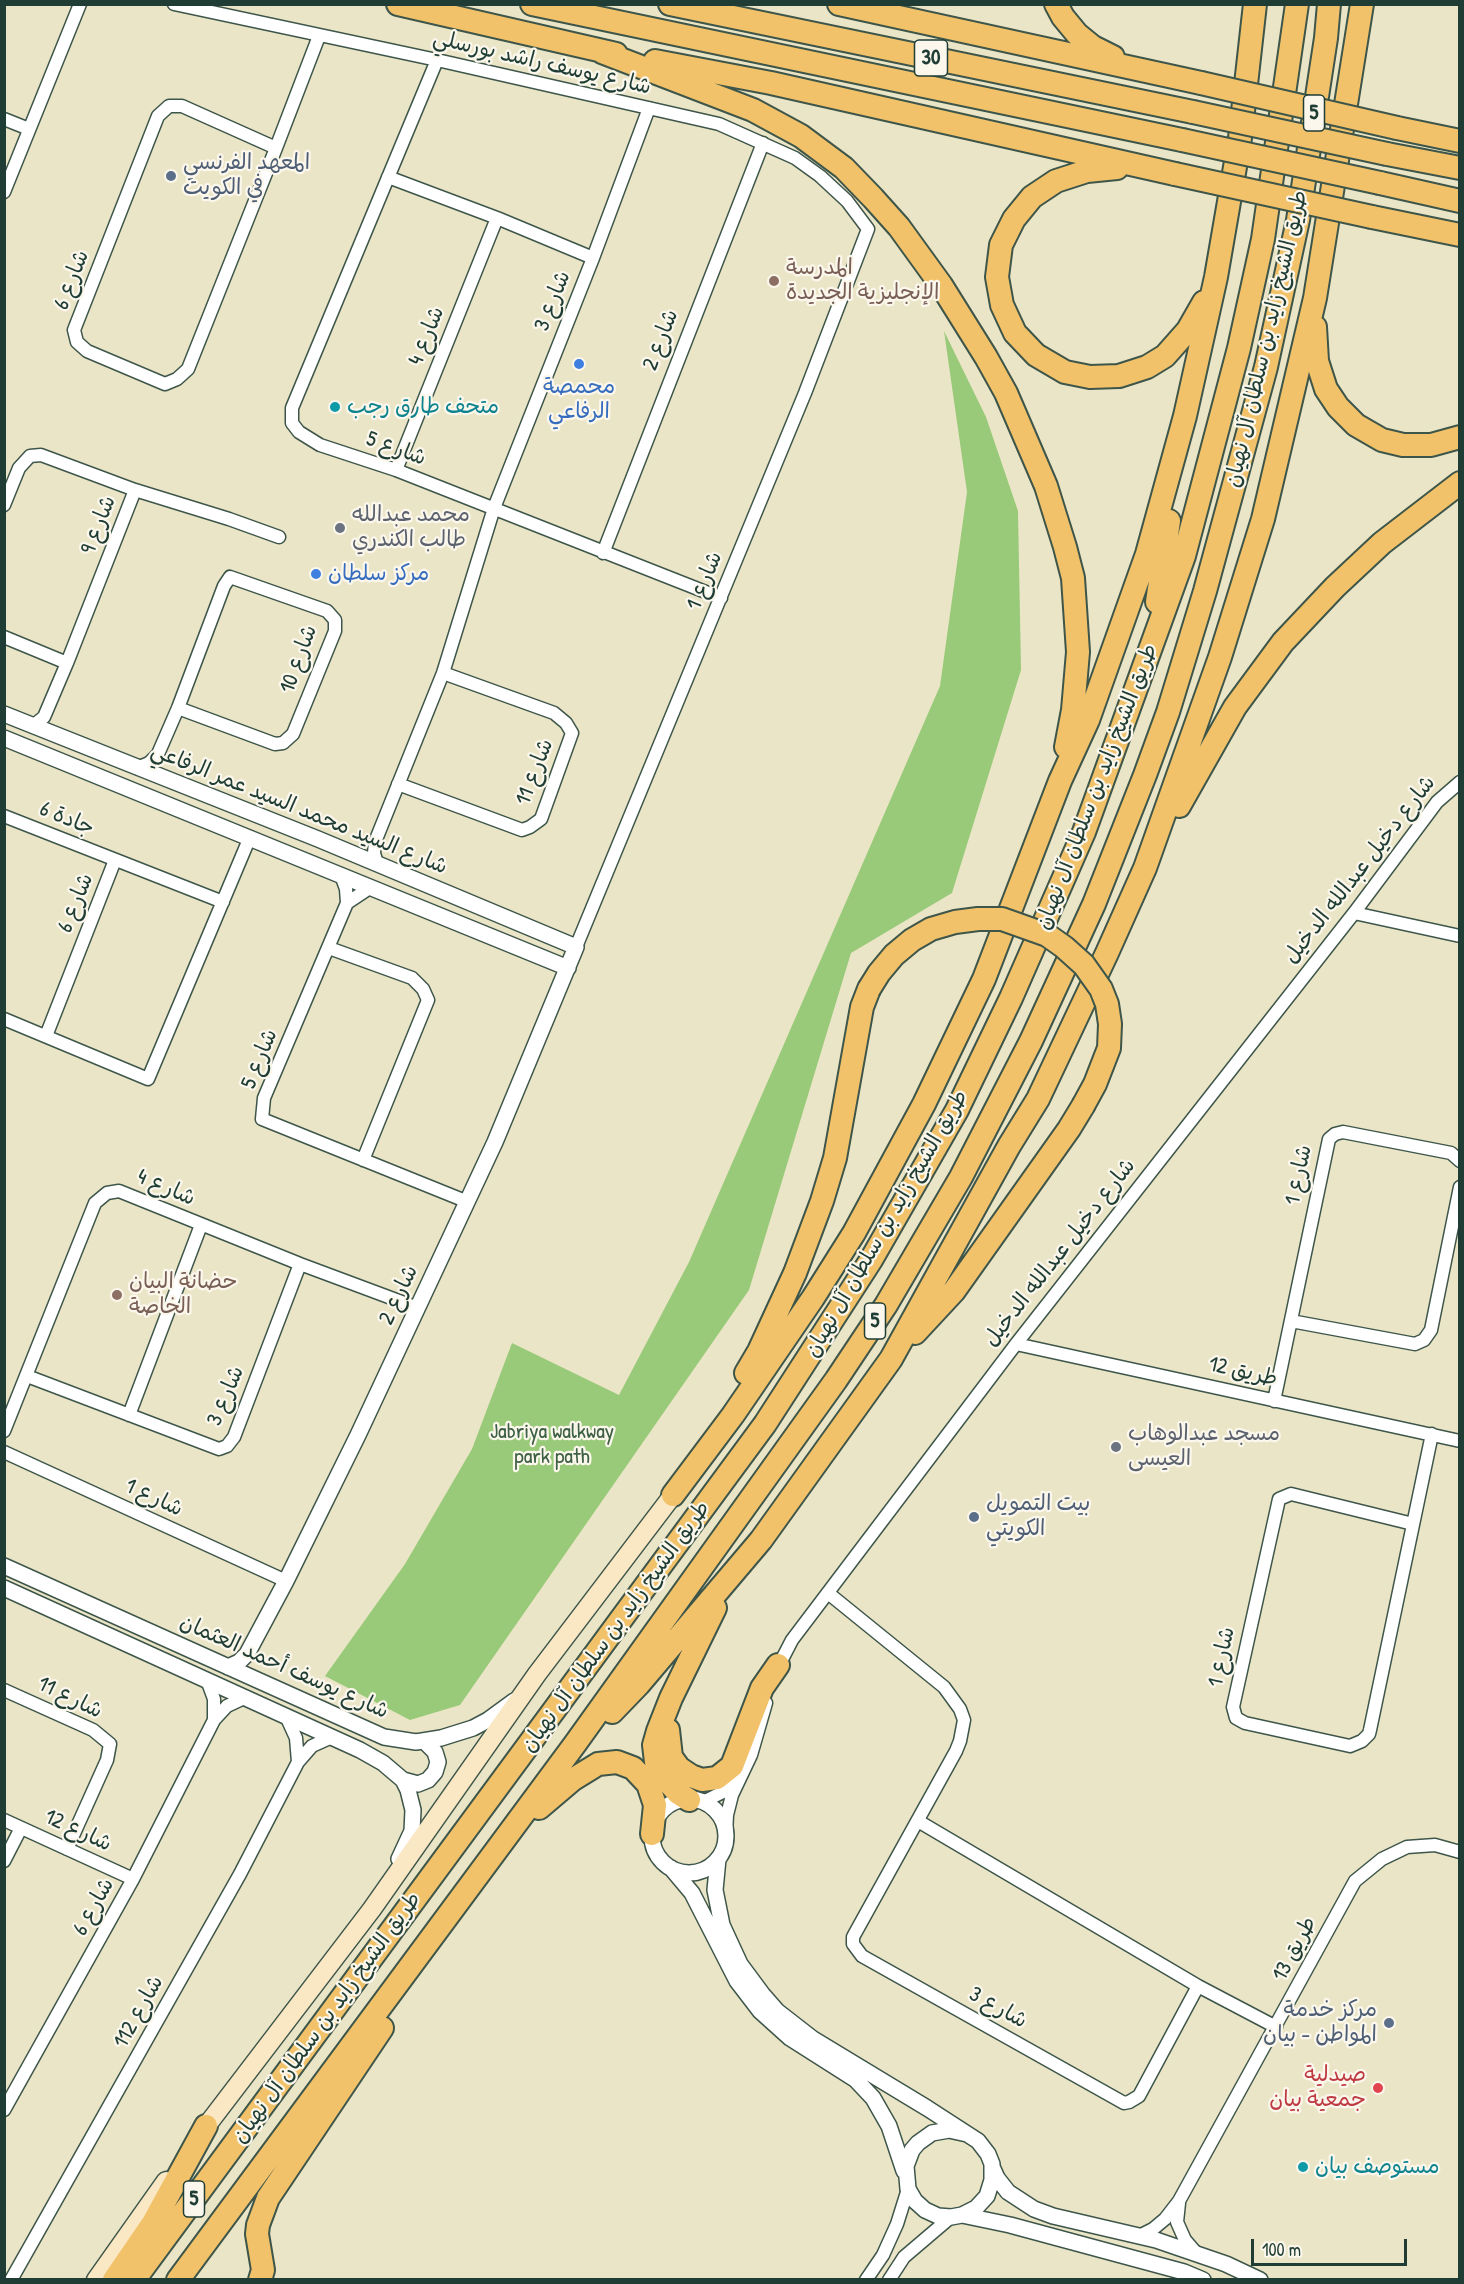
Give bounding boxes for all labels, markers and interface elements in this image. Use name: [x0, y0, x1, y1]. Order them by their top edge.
street label: شارع يوسف راشد بورسلي: [430, 25, 654, 101]
road number: 30: [914, 40, 948, 76]
road number: 5: [1304, 95, 1324, 131]
place label: المعهد الفرنسي في الكويت: [183, 150, 310, 202]
marker: المعهد الفرنسي في الكويت: [164, 169, 178, 183]
street label: طريق الشيخ زايد بن سلطان آل نهيان: [1220, 188, 1314, 490]
street label: شارع 6: [49, 247, 95, 313]
place label: المدرسة الإنجليزية الجديدة: [786, 255, 939, 306]
street label: شارع 3: [529, 267, 577, 335]
marker: المدرسة الإنجليزية الجديدة: [767, 274, 781, 288]
street label: شارع 4: [403, 303, 451, 369]
street label: شارع 2: [637, 306, 685, 374]
marker: محمصة الرفاعي: [572, 357, 586, 371]
place label: محمصة الرفاعي: [543, 374, 615, 426]
place label: متحف طارق رجب: [347, 394, 499, 420]
marker: متحف طارق رجب: [328, 400, 342, 414]
street label: شارع 5: [362, 426, 430, 472]
street label: شارع 9: [76, 492, 122, 558]
place label: محمد عبدالله طالب الكندري: [352, 502, 470, 554]
marker: محمد عبدالله طالب الكندري: [333, 521, 347, 535]
street label: شارع 1: [681, 548, 729, 614]
place label: مركز سلطان: [328, 561, 429, 587]
marker: مركز سلطان: [309, 567, 323, 581]
street label: شارع 10: [275, 621, 323, 697]
street label: طريق الشيخ زايد بن سلطان آل نهيان: [1030, 640, 1164, 934]
street label: شارع 11: [510, 735, 560, 809]
street label: شارع السيد محمد السيد عمر الرفاعي: [147, 737, 451, 881]
street label: شارع دخيل عبدالله الدخيل: [1278, 771, 1442, 969]
street label: جادة 6: [36, 796, 98, 842]
street label: شارع 6: [52, 870, 100, 936]
street label: شارع 5: [236, 1025, 284, 1093]
street label: طريق الشيخ زايد بن سلطان آل نهيان: [800, 1086, 974, 1362]
street label: شارع 1: [1280, 1143, 1318, 1207]
street label: شارع دخيل عبدالله الدخيل: [978, 1154, 1142, 1352]
street label: شارع 4: [133, 1164, 199, 1212]
street label: شارع 2: [374, 1261, 424, 1329]
place label: حضانة البيان الخاصة: [129, 1269, 237, 1320]
marker: حضانة البيان الخاصة: [110, 1288, 124, 1302]
road number: 5: [864, 1303, 886, 1339]
street label: طريق 12: [1206, 1351, 1280, 1393]
street label: شارع 3: [202, 1362, 250, 1430]
park label: Jabriya walkway park path: [490, 1419, 614, 1470]
place label: مسجد عبدالوهاب العيسى: [1128, 1421, 1280, 1472]
marker: مسجد عبدالوهاب العيسى: [1109, 1440, 1123, 1454]
street label: شارع 1: [121, 1473, 187, 1523]
place label: بيت التمويل الكويتي: [986, 1491, 1090, 1542]
street label: طريق الشيخ زايد بن سلطان آل نهيان: [516, 1496, 716, 1758]
marker: بيت التمويل الكويتي: [967, 1510, 981, 1524]
street label: شارع يوسف أحمد العثمان: [175, 1609, 393, 1725]
street label: شارع 1: [1203, 1625, 1241, 1689]
street label: شارع 11: [33, 1671, 107, 1725]
street label: شارع 12: [40, 1804, 116, 1858]
street label: شارع 6: [68, 1874, 120, 1940]
street label: طريق الشيخ زايد بن سلطان آل نهيان: [227, 1887, 427, 2149]
street label: طريق 13: [1267, 1912, 1323, 1986]
street label: شارع 112: [108, 1971, 170, 2053]
street label: شارع 3: [964, 1981, 1032, 2035]
place label: مركز خدمة المواطن - بيان: [1263, 1997, 1377, 2048]
marker: مركز خدمة المواطن - بيان: [1382, 2016, 1396, 2030]
place label: صيدلية جمعية بيان: [1269, 2062, 1366, 2114]
marker: صيدلية جمعية بيان: [1371, 2081, 1385, 2095]
place label: مستوصف بيان: [1315, 2154, 1440, 2180]
marker: مستوصف بيان: [1296, 2160, 1310, 2174]
road number: 5: [184, 2181, 204, 2217]
scale bar: [1254, 2227, 1410, 2265]
text: 100 m: [1262, 2237, 1301, 2262]

